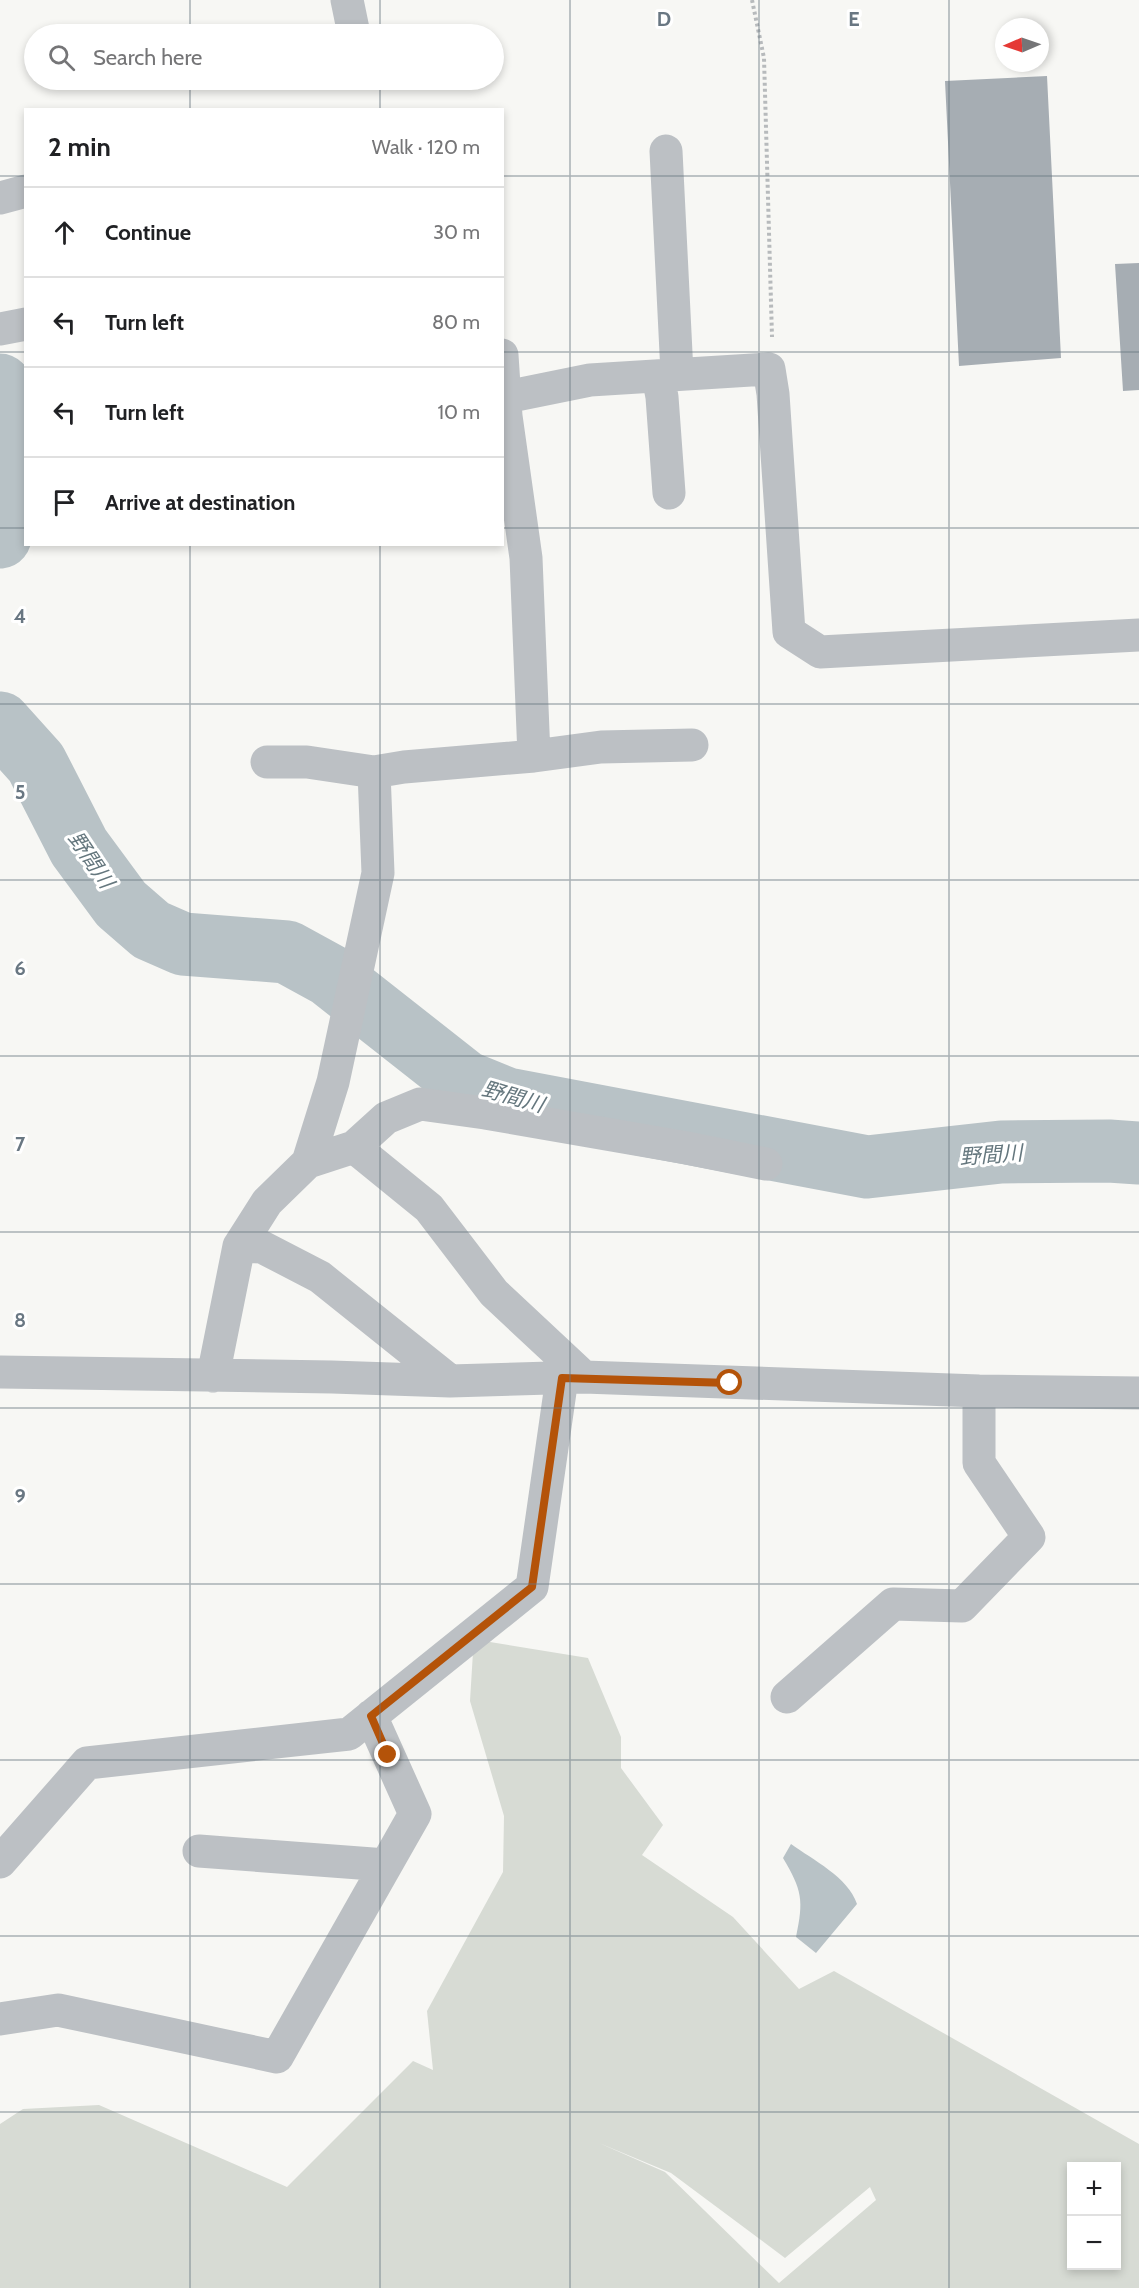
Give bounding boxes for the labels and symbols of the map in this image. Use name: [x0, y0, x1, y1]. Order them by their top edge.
text: D: [657, 7, 671, 31]
text: E: [848, 7, 860, 31]
north arrow: [995, 18, 1049, 72]
text: 4: [14, 604, 26, 628]
text: 5: [15, 780, 25, 804]
water label: 野間川: [63, 827, 121, 894]
text: 6: [14, 956, 26, 980]
water label: 野間川: [479, 1076, 549, 1118]
text: 7: [15, 1132, 26, 1156]
water label: 野間川: [959, 1140, 1025, 1169]
text: 8: [14, 1308, 26, 1332]
route start: [716, 1369, 742, 1395]
text: 9: [14, 1484, 26, 1508]
route end: [374, 1741, 400, 1767]

